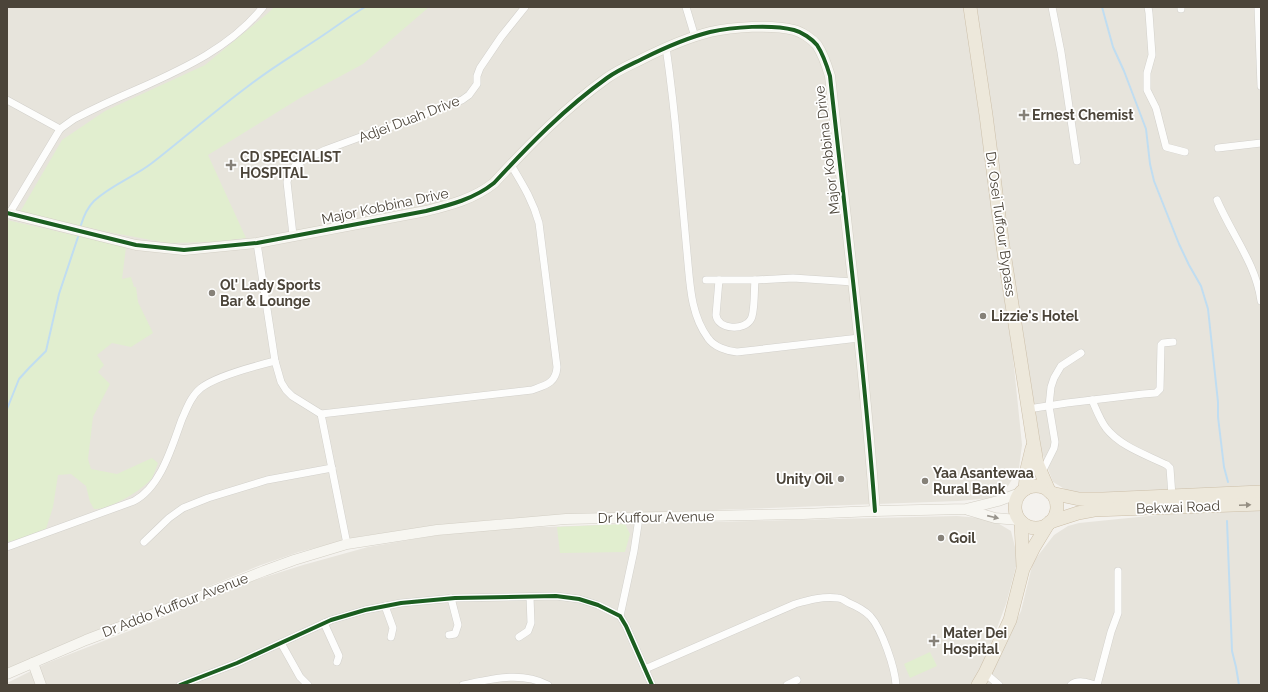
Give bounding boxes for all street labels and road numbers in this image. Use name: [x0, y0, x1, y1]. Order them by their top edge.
street label: Major Kobbina Drive: [811, 85, 843, 215]
street label: Adjei Duah Drive: [356, 92, 462, 146]
street label: Dr. Osei Tuffour Bypass: [983, 150, 1019, 298]
street label: Major Kobbina Drive: [320, 185, 450, 227]
street label: Bekwai Road: [1136, 498, 1220, 516]
street label: Dr Kuffour Avenue: [598, 508, 714, 526]
street label: Dr Addo Kuffour Avenue: [100, 570, 250, 640]

